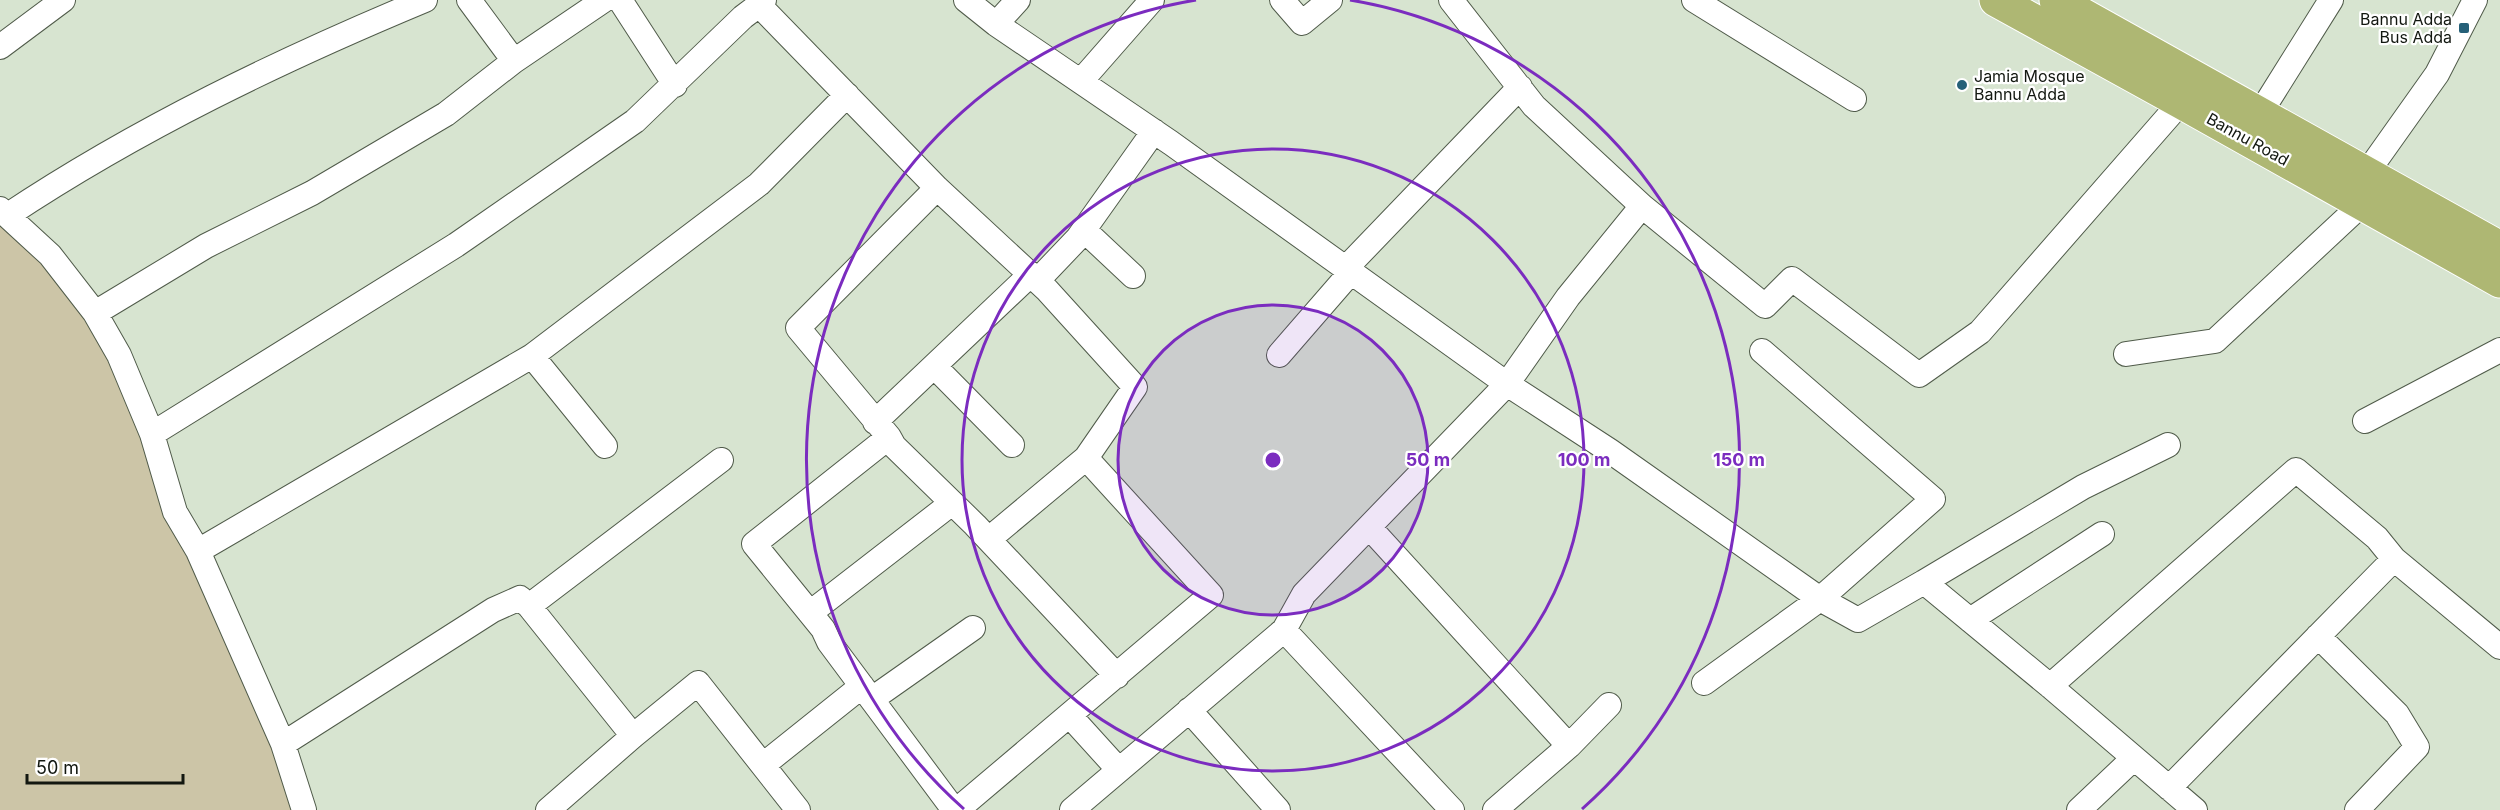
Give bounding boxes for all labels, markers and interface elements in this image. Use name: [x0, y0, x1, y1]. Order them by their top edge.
place label: Bannu Adda Bus Adda: [2360, 9, 2452, 47]
marker: Bannu Adda Bus Adda: [2457, 21, 2471, 35]
place label: Jamia Mosque Bannu Adda: [1974, 66, 2085, 104]
marker: Jamia Mosque Bannu Adda: [1955, 78, 1969, 92]
street label: Bannu Road: [2203, 108, 2293, 170]
text: 50 m: [1406, 449, 1450, 470]
text: 100 m: [1558, 449, 1610, 470]
text: 150 m: [1713, 449, 1765, 470]
centre of rings: [1263, 450, 1283, 470]
scale bar: [27, 747, 183, 785]
text: 50 m: [36, 757, 79, 778]

